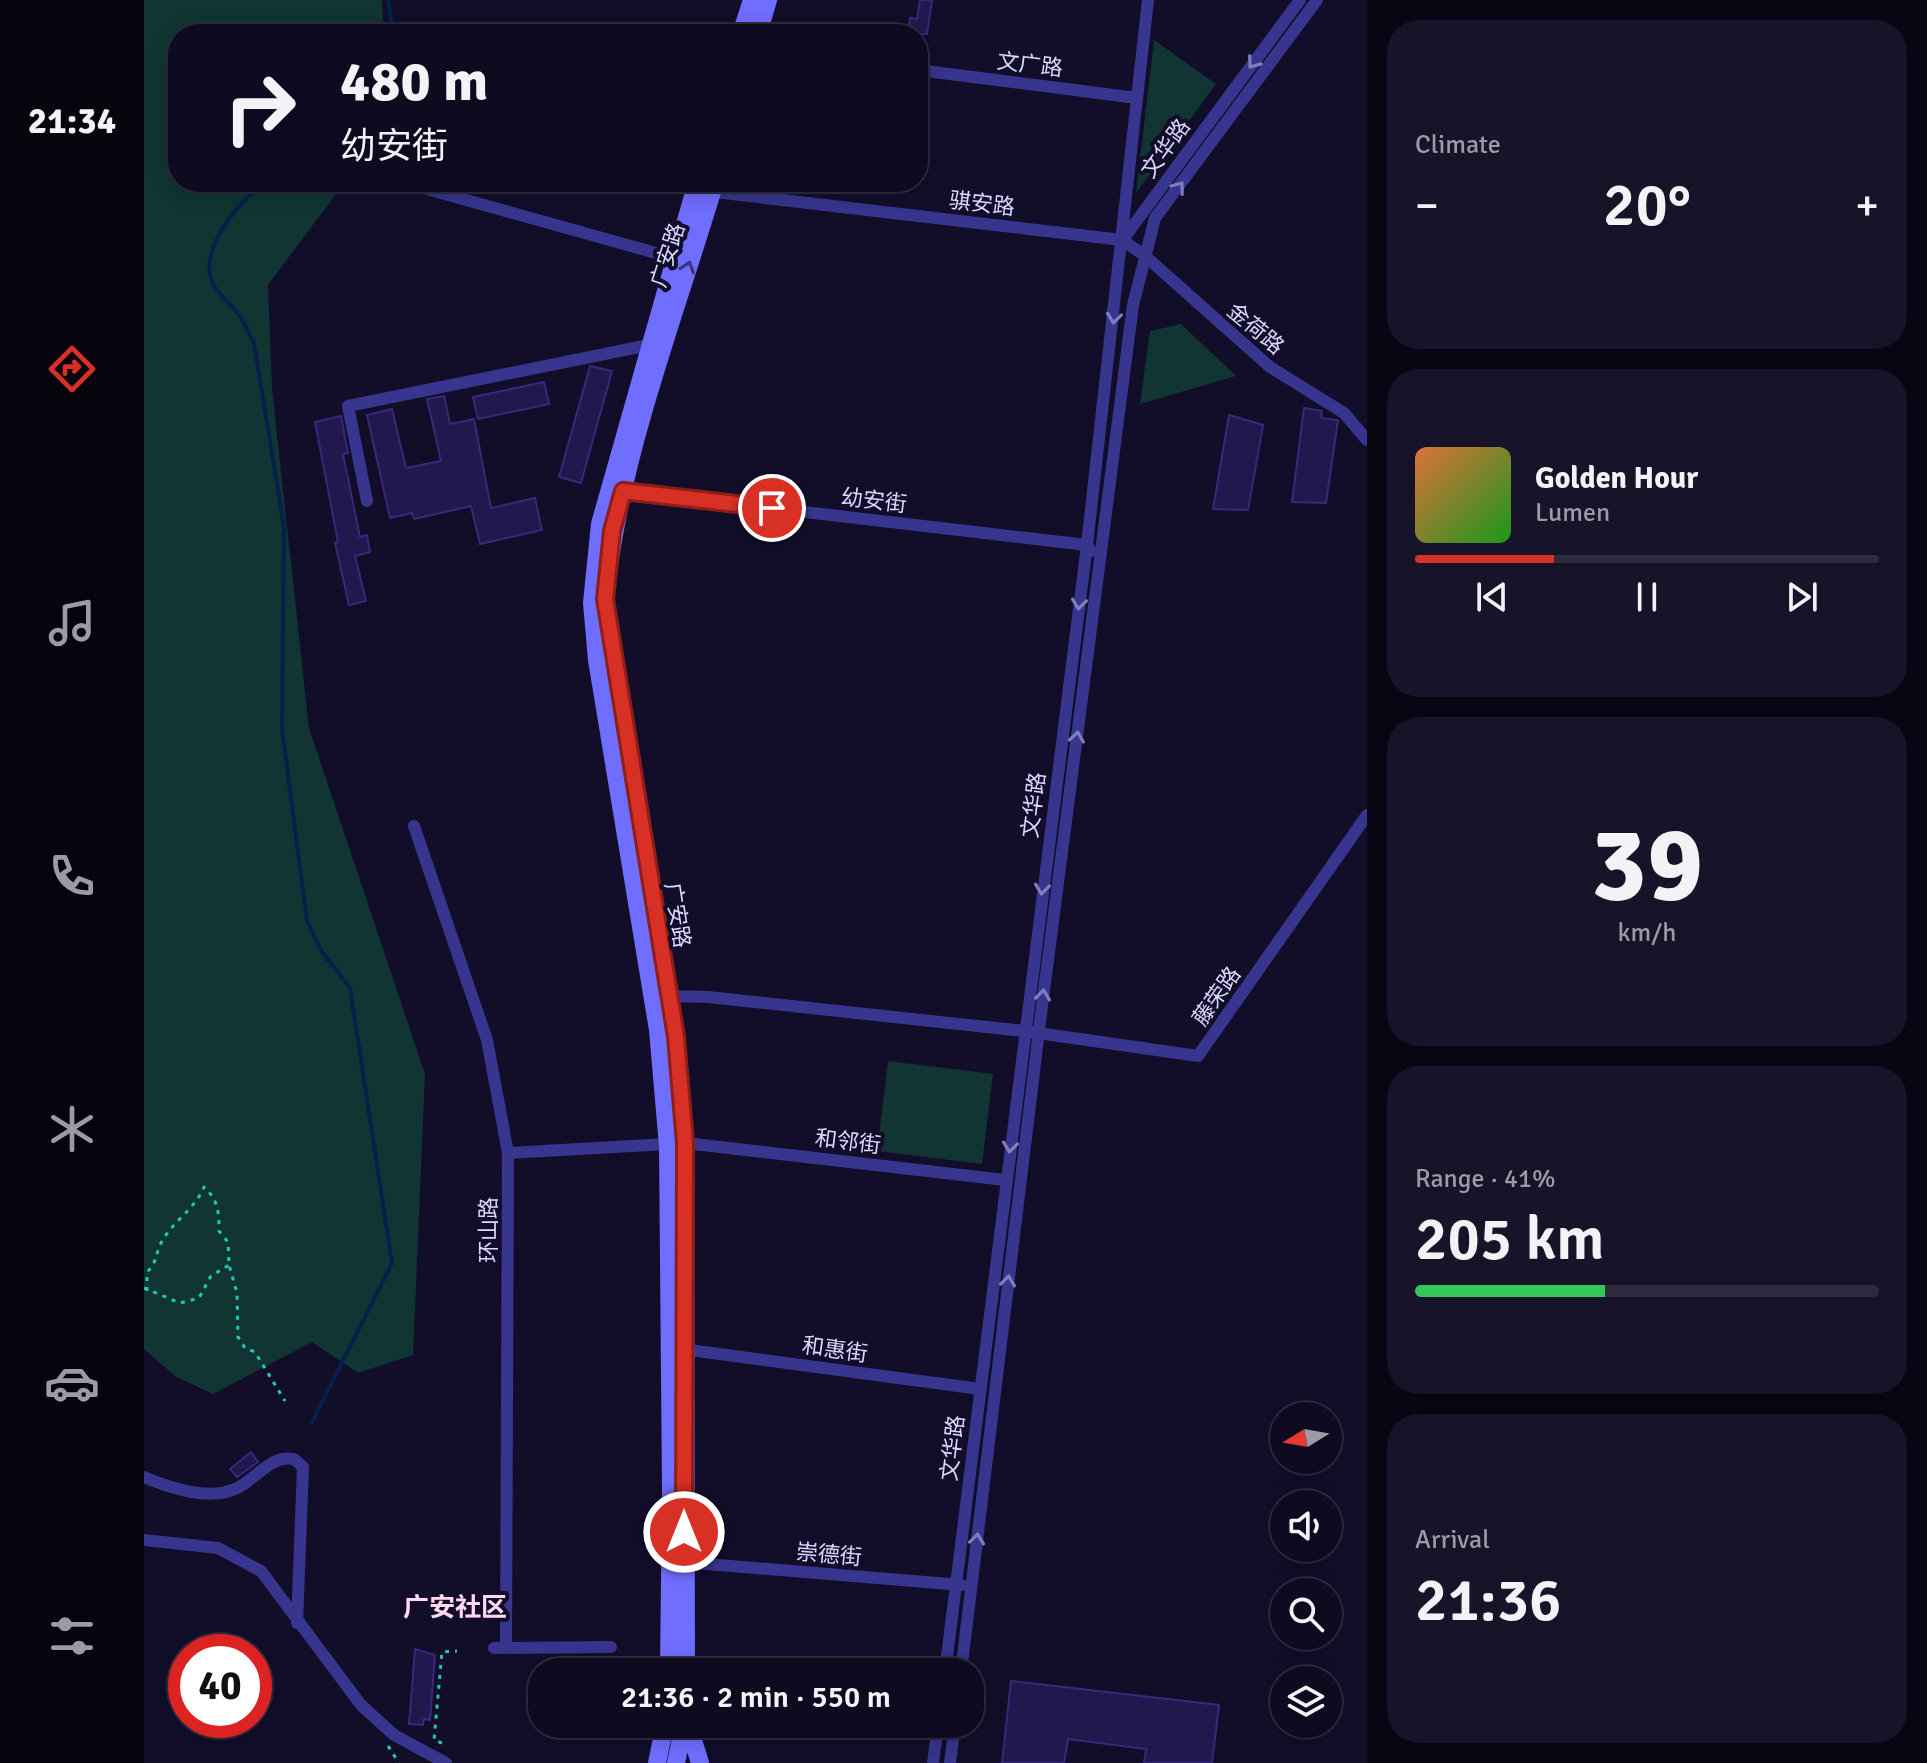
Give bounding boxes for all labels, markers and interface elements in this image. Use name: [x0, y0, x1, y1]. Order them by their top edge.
text: 480 m: [340, 47, 488, 116]
street label: 文广路: [996, 47, 1064, 82]
one-way arrow: [1248, 54, 1263, 68]
icon: right: [208, 56, 312, 160]
text: 21:34: [28, 99, 116, 144]
street label: 文华路: [1135, 114, 1196, 183]
text: 幼安街: [340, 124, 448, 169]
text: Climate: [1415, 129, 1501, 161]
text: 20°: [1603, 169, 1691, 243]
text: −: [1415, 179, 1439, 233]
text: +: [1855, 179, 1879, 233]
one-way arrow: [1169, 181, 1184, 195]
street label: 骐安路: [948, 186, 1016, 221]
street label: 广安路: [644, 220, 691, 291]
one-way arrow: [679, 261, 695, 275]
street label: 金荷路: [1222, 297, 1290, 360]
one-way arrow: [1106, 312, 1123, 325]
icon: directions: [44, 341, 100, 397]
text: Golden Hour: [1535, 460, 1698, 497]
pin: [738, 474, 806, 542]
street label: 幼安街: [840, 483, 908, 518]
icon: arrive: [750, 486, 794, 530]
text: Lumen: [1535, 497, 1610, 529]
icon: previous: [1470, 575, 1514, 619]
icon: pause: [1625, 575, 1669, 619]
icon: next: [1780, 575, 1824, 619]
icon: music: [44, 595, 100, 651]
one-way arrow: [1071, 597, 1088, 610]
one-way arrow: [1068, 730, 1085, 744]
street label: 文华路: [1016, 771, 1051, 839]
text: 39: [1591, 801, 1703, 929]
icon: phone: [44, 848, 100, 904]
street label: 广安路: [659, 880, 696, 950]
one-way arrow: [1034, 882, 1051, 896]
text: km/h: [1618, 917, 1676, 949]
street label: 藤荣路: [1186, 962, 1246, 1031]
one-way arrow: [1034, 988, 1051, 1002]
icon: climate: [44, 1101, 100, 1157]
street label: 和邻街: [814, 1124, 882, 1159]
one-way arrow: [1001, 1141, 1018, 1154]
text: Range · 41%: [1415, 1163, 1556, 1195]
street label: 环山路: [475, 1197, 502, 1263]
text: 205 km: [1415, 1203, 1604, 1277]
one-way arrow: [1000, 1274, 1017, 1287]
street label: 和惠街: [800, 1332, 869, 1367]
icon: car: [44, 1355, 100, 1411]
north arrow: [1270, 1402, 1342, 1474]
map controls: [1270, 1402, 1342, 1738]
street label: 文华路: [935, 1414, 970, 1482]
position arrow: [642, 1490, 726, 1574]
button: sound: [1270, 1490, 1342, 1562]
text: Arrival: [1415, 1524, 1490, 1556]
one-way arrow: [968, 1532, 985, 1546]
street label: 崇德街: [795, 1538, 863, 1571]
text: 21:36: [1415, 1564, 1562, 1638]
button: search: [1270, 1578, 1342, 1650]
district label: 广安社区: [403, 1592, 507, 1624]
icon: filters: [44, 1608, 100, 1664]
speed limit sign: 40: [168, 1634, 272, 1738]
button: layers: [1270, 1666, 1342, 1738]
text: 21:36 · 2 min · 550 m: [621, 1679, 891, 1716]

